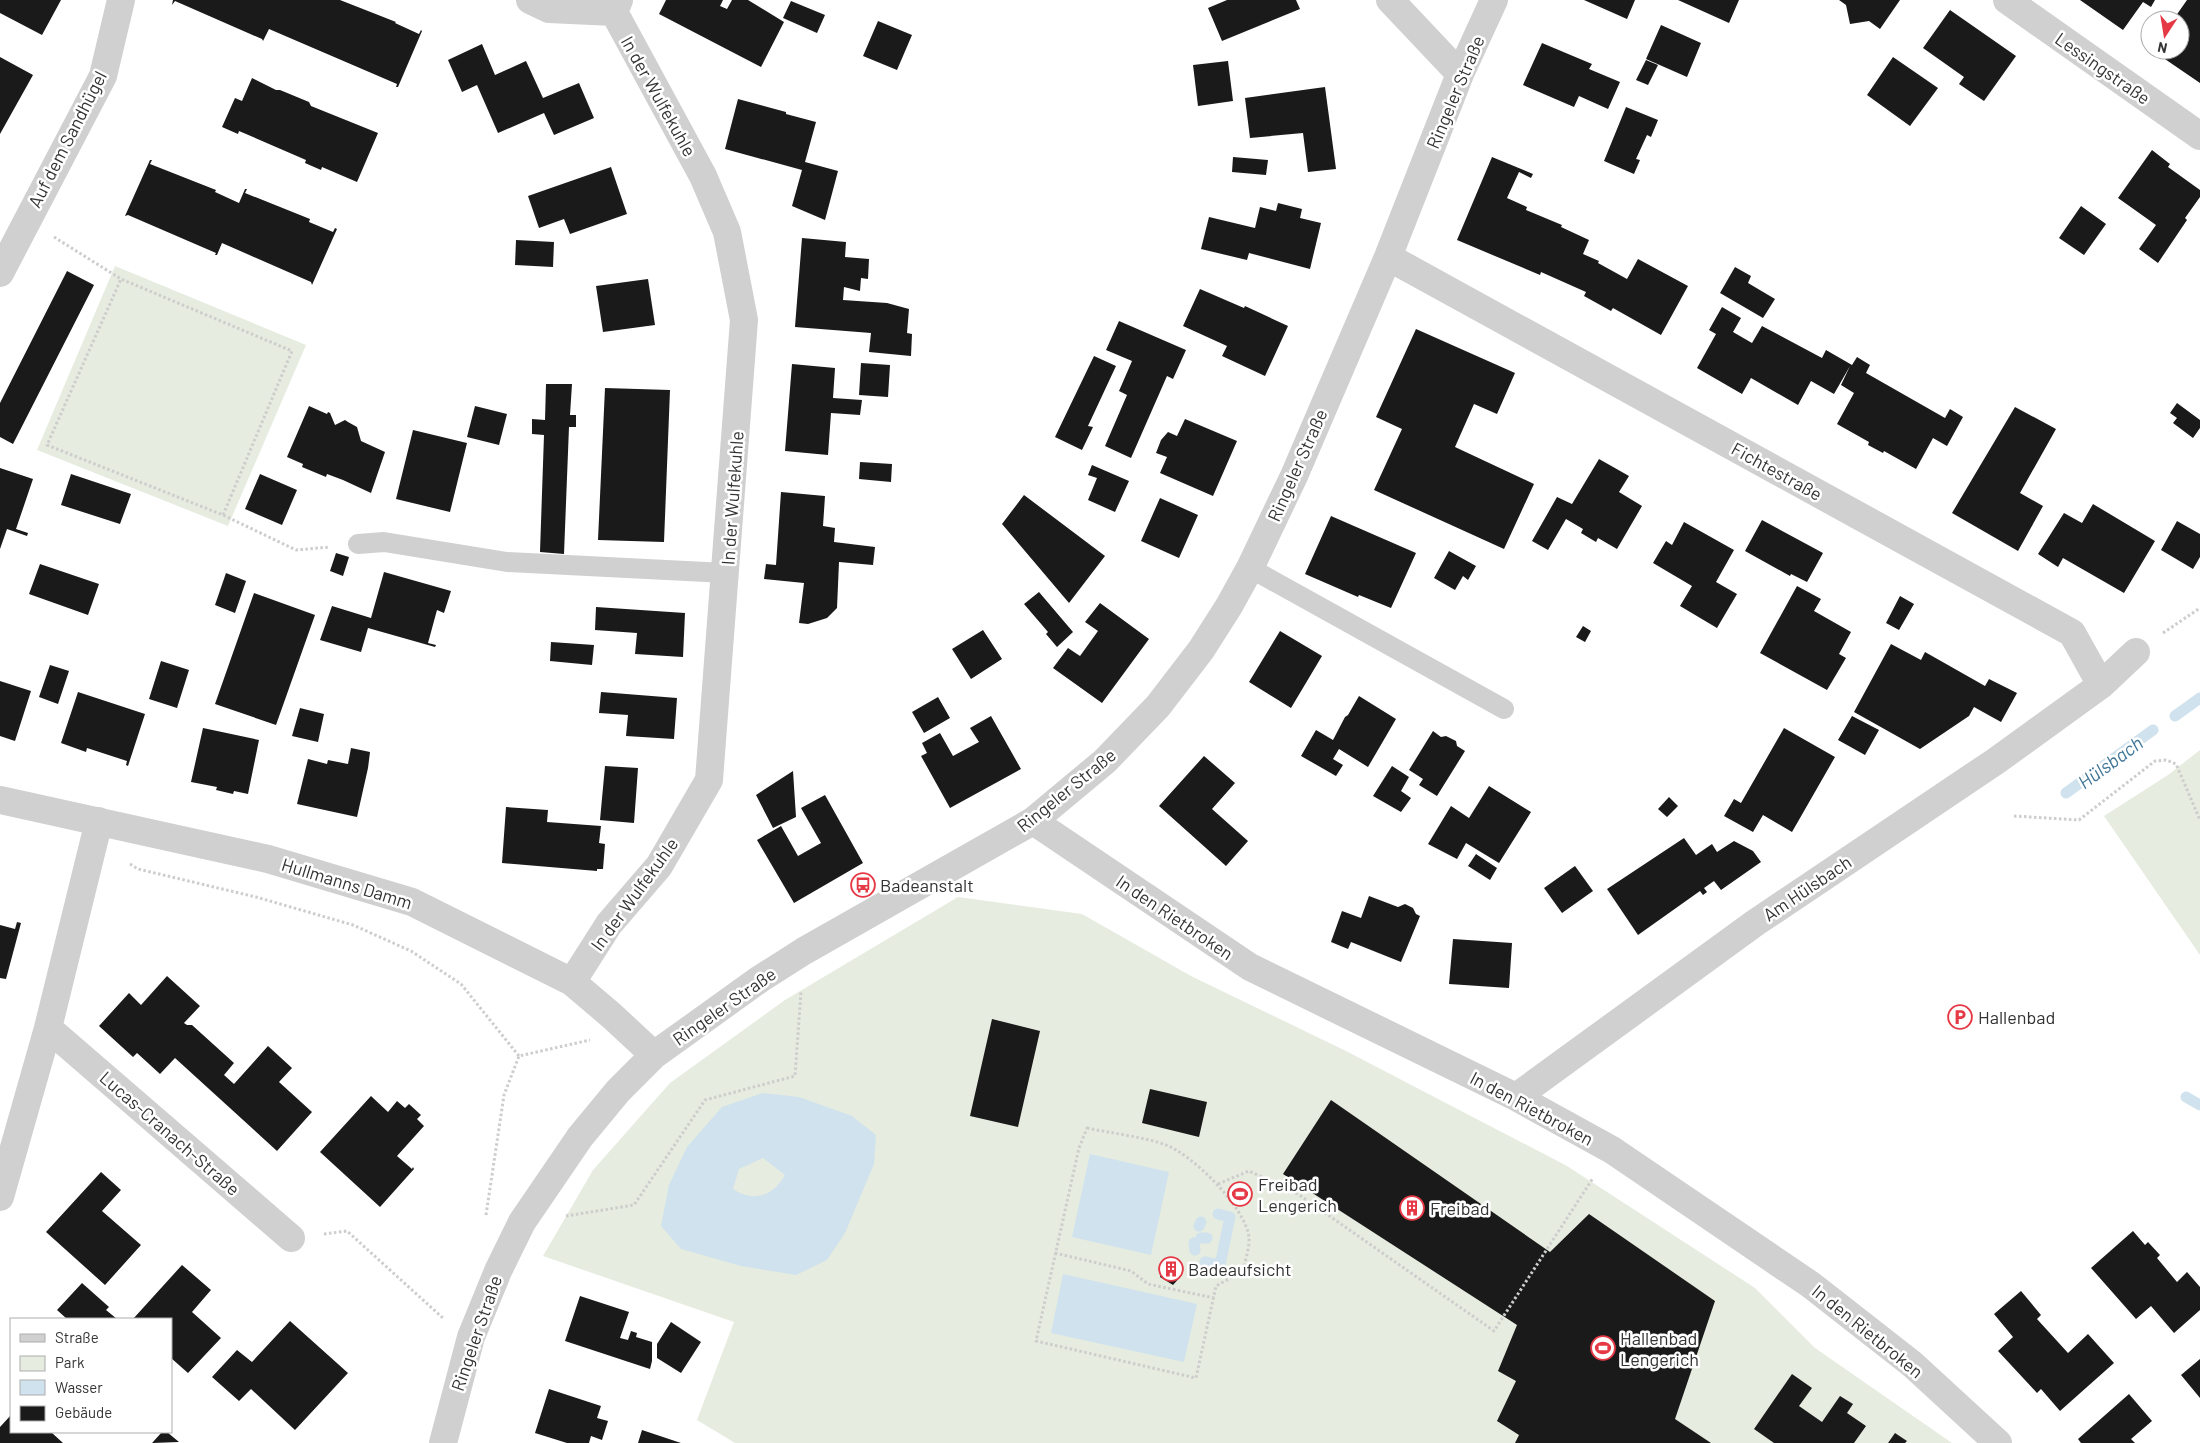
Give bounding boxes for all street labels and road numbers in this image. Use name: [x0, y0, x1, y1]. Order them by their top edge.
street label: Lessingstraße: [2051, 27, 2155, 109]
street label: In der Wulfekuhle: [617, 32, 701, 160]
street label: Ringeler Straße: [1421, 32, 1489, 152]
street label: Auf dem Sandhügel: [23, 67, 111, 211]
street label: Ringeler Straße: [1262, 405, 1332, 525]
street label: In der Wulfekuhle: [716, 430, 748, 566]
street label: Fichtestraße: [1728, 437, 1826, 505]
street label: Ringeler Straße: [1012, 743, 1120, 837]
street label: In der Wulfekuhle: [586, 833, 682, 955]
street label: Am Hülsbach: [1759, 850, 1855, 926]
street label: Hullmanns Damm: [279, 853, 415, 913]
street label: In den Rietbroken: [1112, 870, 1238, 964]
street label: Ringeler Straße: [668, 962, 780, 1050]
street label: Lucas-Cranach-Straße: [96, 1066, 244, 1200]
street label: In den Rietbroken: [1467, 1066, 1597, 1150]
street label: Ringeler Straße: [446, 1272, 506, 1394]
street label: In den Rietbroken: [1808, 1280, 1928, 1382]

